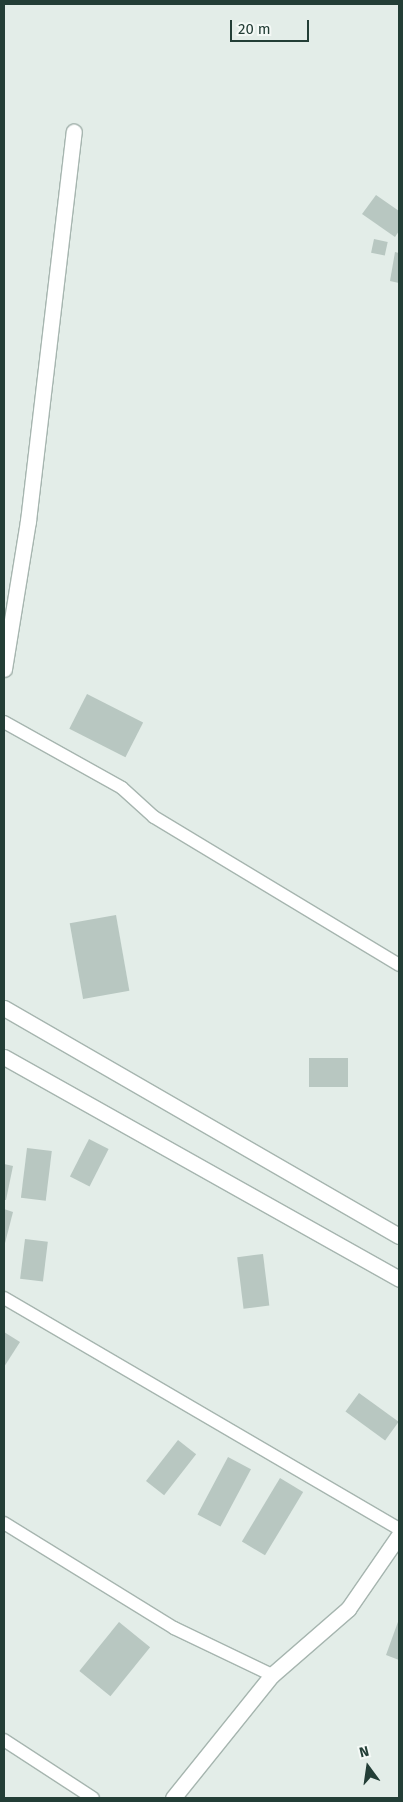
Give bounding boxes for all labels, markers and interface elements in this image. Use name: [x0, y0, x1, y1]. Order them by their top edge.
scale bar: [233, 10, 312, 42]
text: 20 m: [238, 20, 271, 38]
north arrow: [343, 1742, 393, 1792]
text: N: [358, 1743, 371, 1761]

